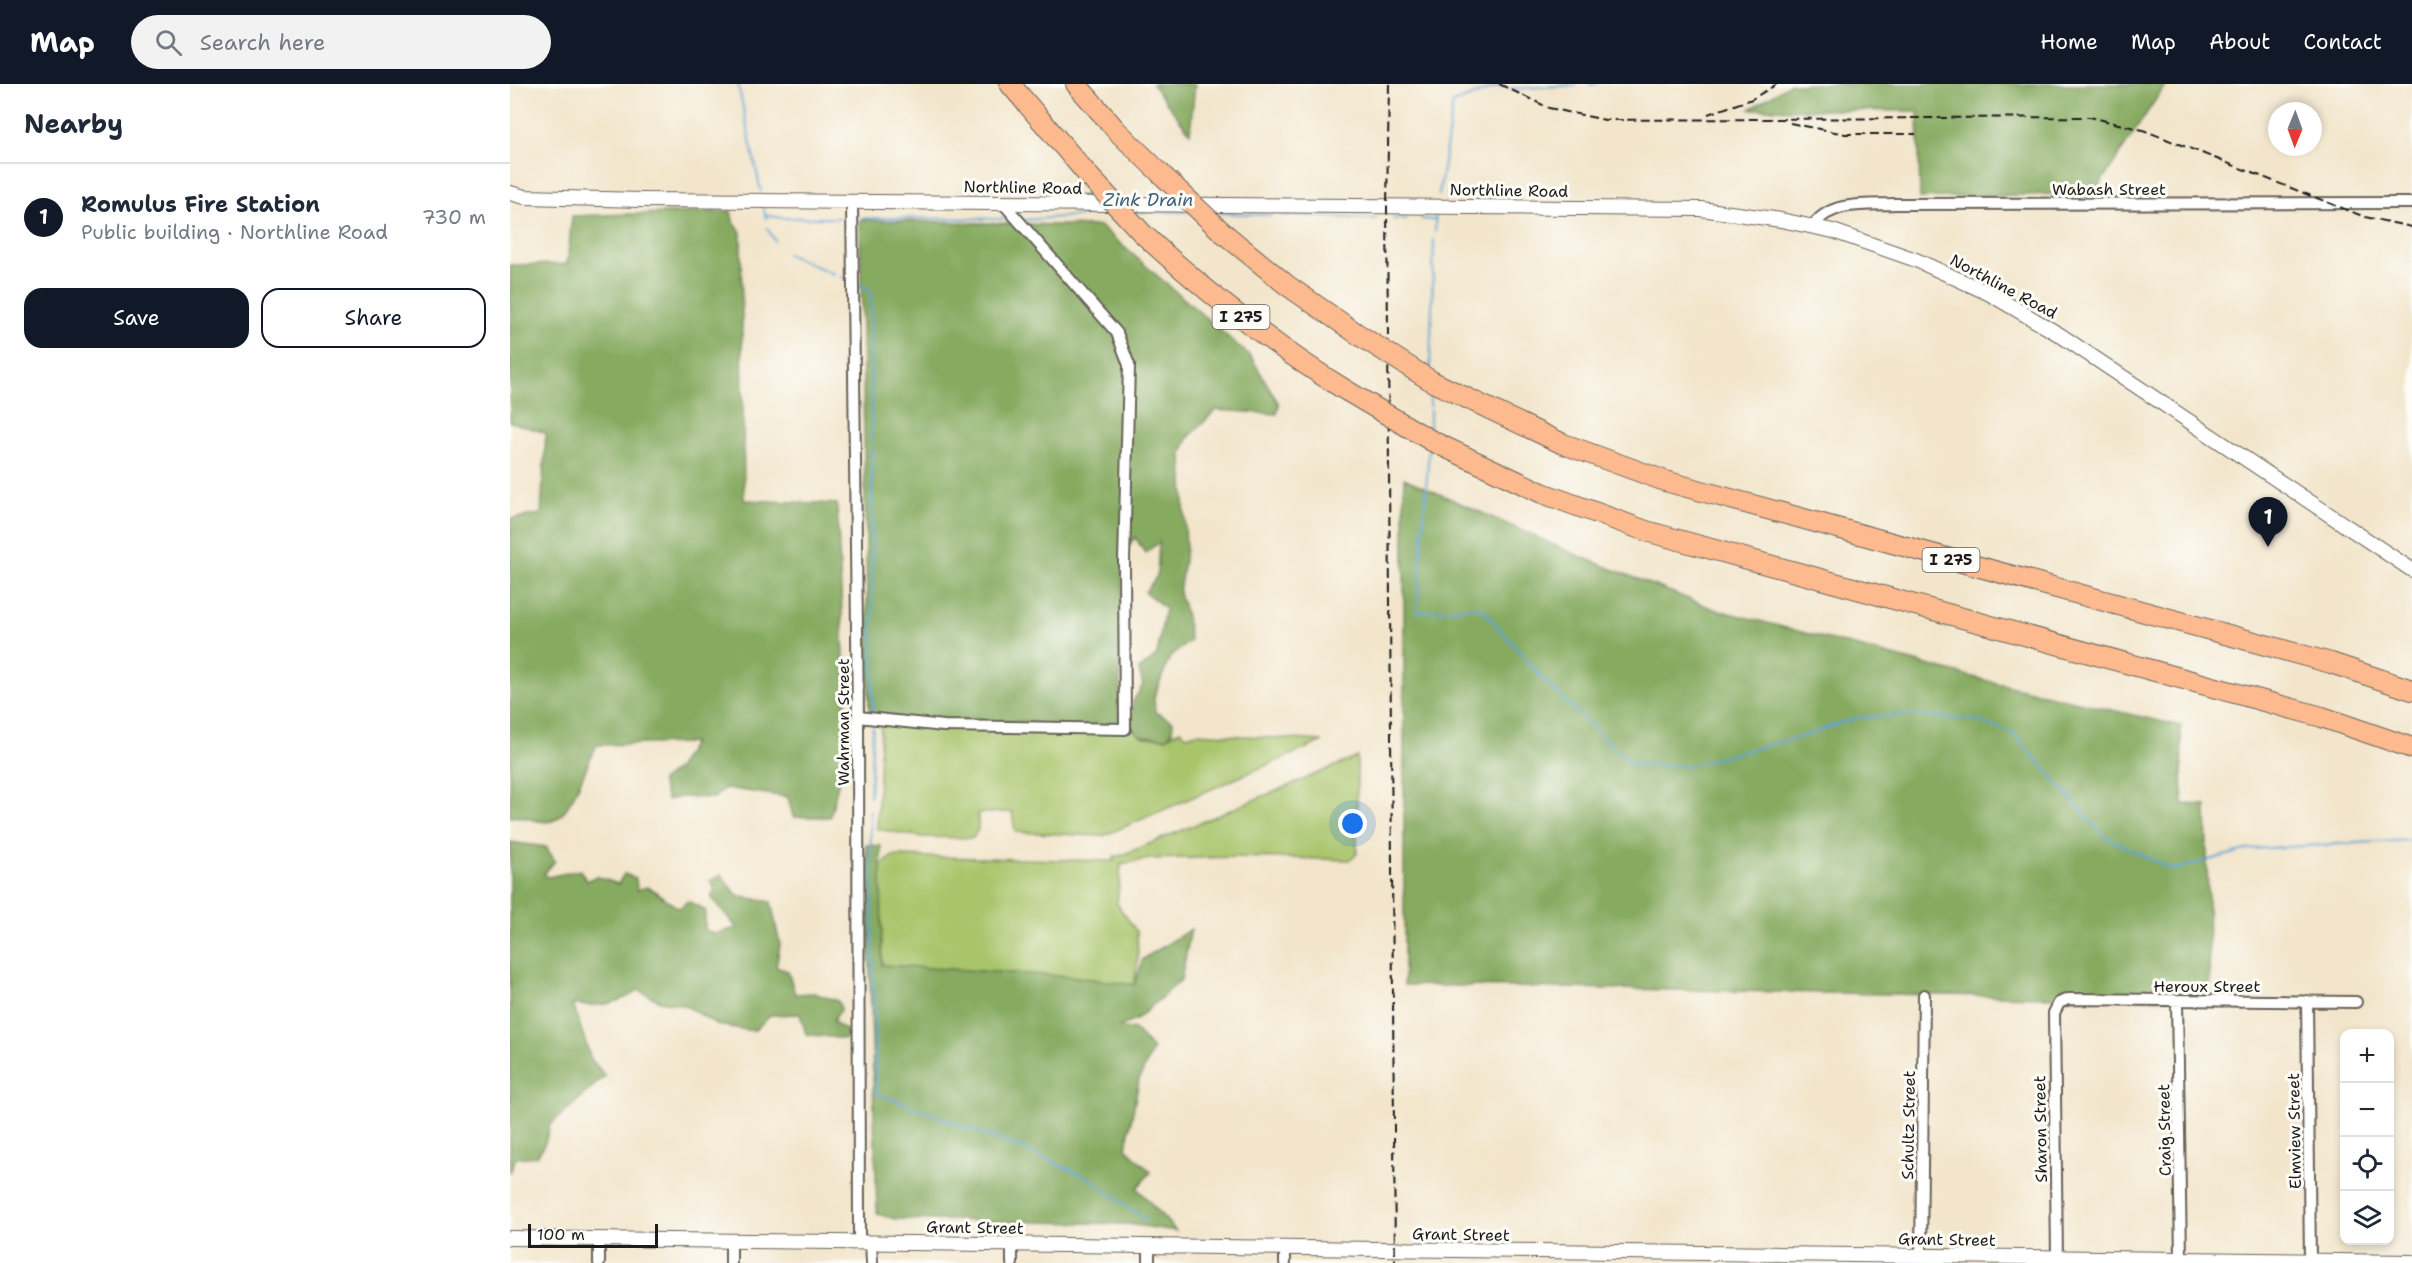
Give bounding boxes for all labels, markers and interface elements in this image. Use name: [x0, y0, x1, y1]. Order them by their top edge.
search box: [131, 15, 551, 69]
text: Map: [30, 23, 95, 61]
icon: search: [152, 26, 185, 59]
text: Search here: [200, 28, 325, 57]
text: Home: [2040, 28, 2098, 56]
text: Map: [2131, 28, 2176, 56]
text: About: [2209, 28, 2270, 56]
text: Contact: [2303, 28, 2382, 56]
north arrow: [2268, 102, 2322, 156]
text: Nearby: [24, 106, 123, 141]
street label: Northline Road: [964, 176, 1082, 199]
street label: Northline Road: [1450, 179, 1568, 202]
street label: Wabash Street: [2052, 179, 2166, 200]
water label: Zink Drain: [1103, 188, 1193, 212]
text: Romulus Fire Station: [81, 190, 320, 219]
text: 1: [39, 204, 48, 230]
text: 730 m: [422, 204, 486, 230]
text: Public building · Northline Road: [81, 219, 388, 245]
street label: Northline Road: [1946, 249, 2061, 324]
button: Save: [24, 288, 249, 348]
button: Share: [261, 288, 486, 348]
road number: I 275: [1212, 305, 1270, 329]
pin: 1: [2248, 498, 2288, 547]
road number: I 275: [1922, 548, 1980, 572]
street label: Wahrman Street: [833, 658, 854, 786]
your location: [1338, 809, 1367, 838]
street label: Heroux Street: [2154, 976, 2260, 997]
map controls: [2340, 1029, 2394, 1245]
button: +: [2340, 1029, 2394, 1083]
street label: Schultz Street: [1897, 1070, 1920, 1180]
street label: Elmview Street: [2283, 1073, 2306, 1189]
street label: Sharon Street: [2029, 1075, 2052, 1183]
button: −: [2340, 1083, 2394, 1137]
street label: Craig Street: [2153, 1084, 2176, 1176]
button: locate: [2340, 1137, 2394, 1191]
button: layers: [2340, 1191, 2394, 1245]
street label: Grant Street: [926, 1216, 1024, 1239]
scale bar: [528, 1221, 658, 1248]
street label: Grant Street: [1412, 1223, 1510, 1246]
text: 100 m: [537, 1224, 585, 1245]
street label: Grant Street: [1898, 1228, 1996, 1251]

